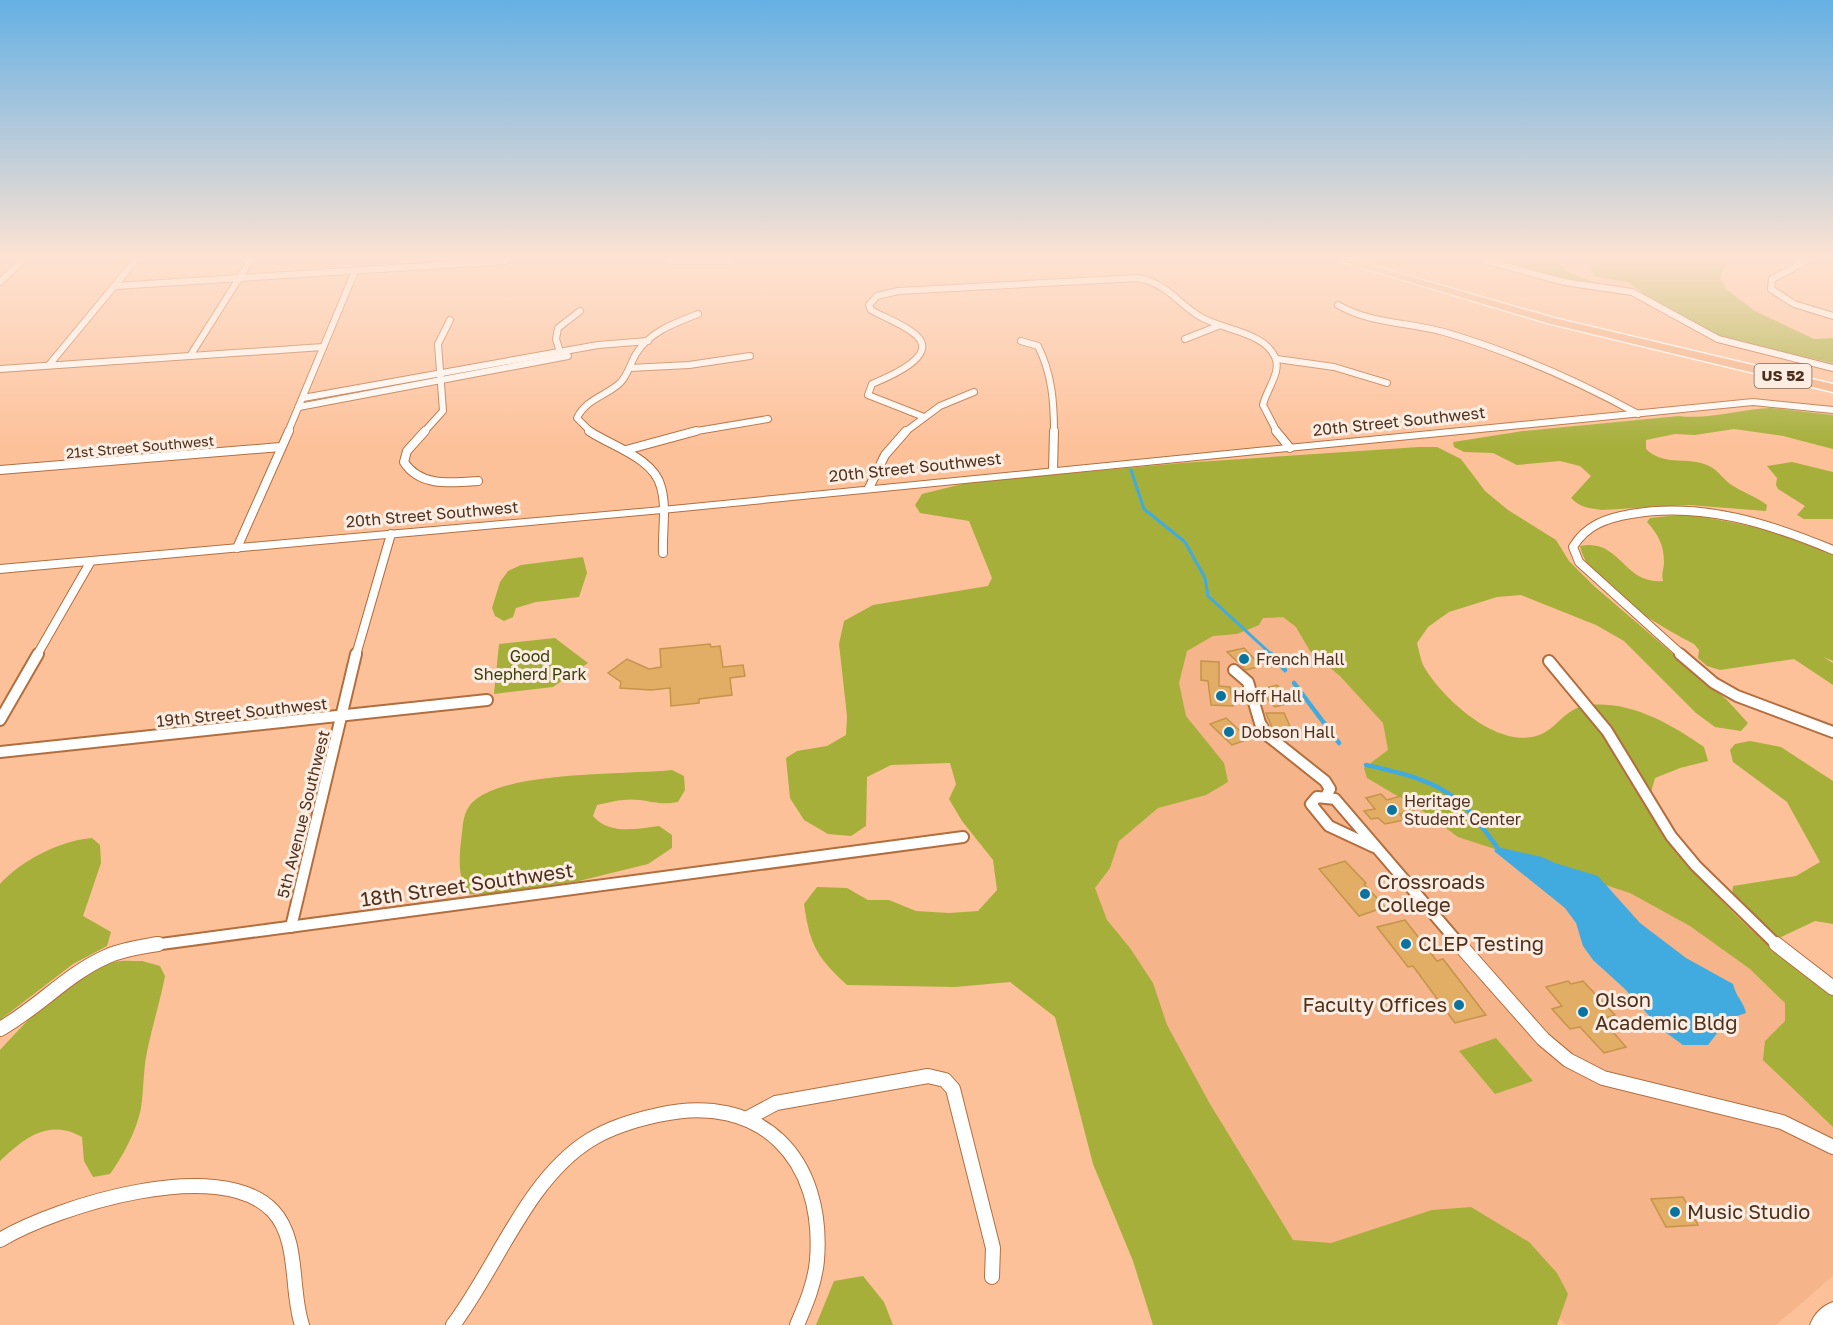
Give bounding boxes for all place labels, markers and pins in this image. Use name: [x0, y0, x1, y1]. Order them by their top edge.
place label: French Hall: [1256, 649, 1345, 669]
marker: French Hall: [1237, 652, 1251, 666]
place label: Hoff Hall: [1233, 686, 1302, 706]
marker: Hoff Hall: [1214, 689, 1228, 703]
place label: Dobson Hall: [1241, 722, 1335, 742]
marker: Dobson Hall: [1222, 725, 1236, 739]
place label: Heritage Student Center: [1404, 791, 1521, 829]
marker: Heritage Student Center: [1385, 803, 1399, 817]
place label: Crossroads College: [1377, 869, 1485, 916]
marker: Crossroads College: [1358, 887, 1372, 901]
place label: CLEP Testing: [1418, 931, 1544, 955]
marker: CLEP Testing: [1399, 937, 1413, 951]
place label: Olson Academic Bldg: [1595, 987, 1737, 1034]
place label: Faculty Offices: [1303, 992, 1447, 1016]
marker: Faculty Offices: [1452, 998, 1466, 1012]
marker: Olson Academic Bldg: [1576, 1005, 1590, 1019]
place label: Music Studio: [1687, 1199, 1810, 1223]
marker: Music Studio: [1668, 1205, 1682, 1219]

